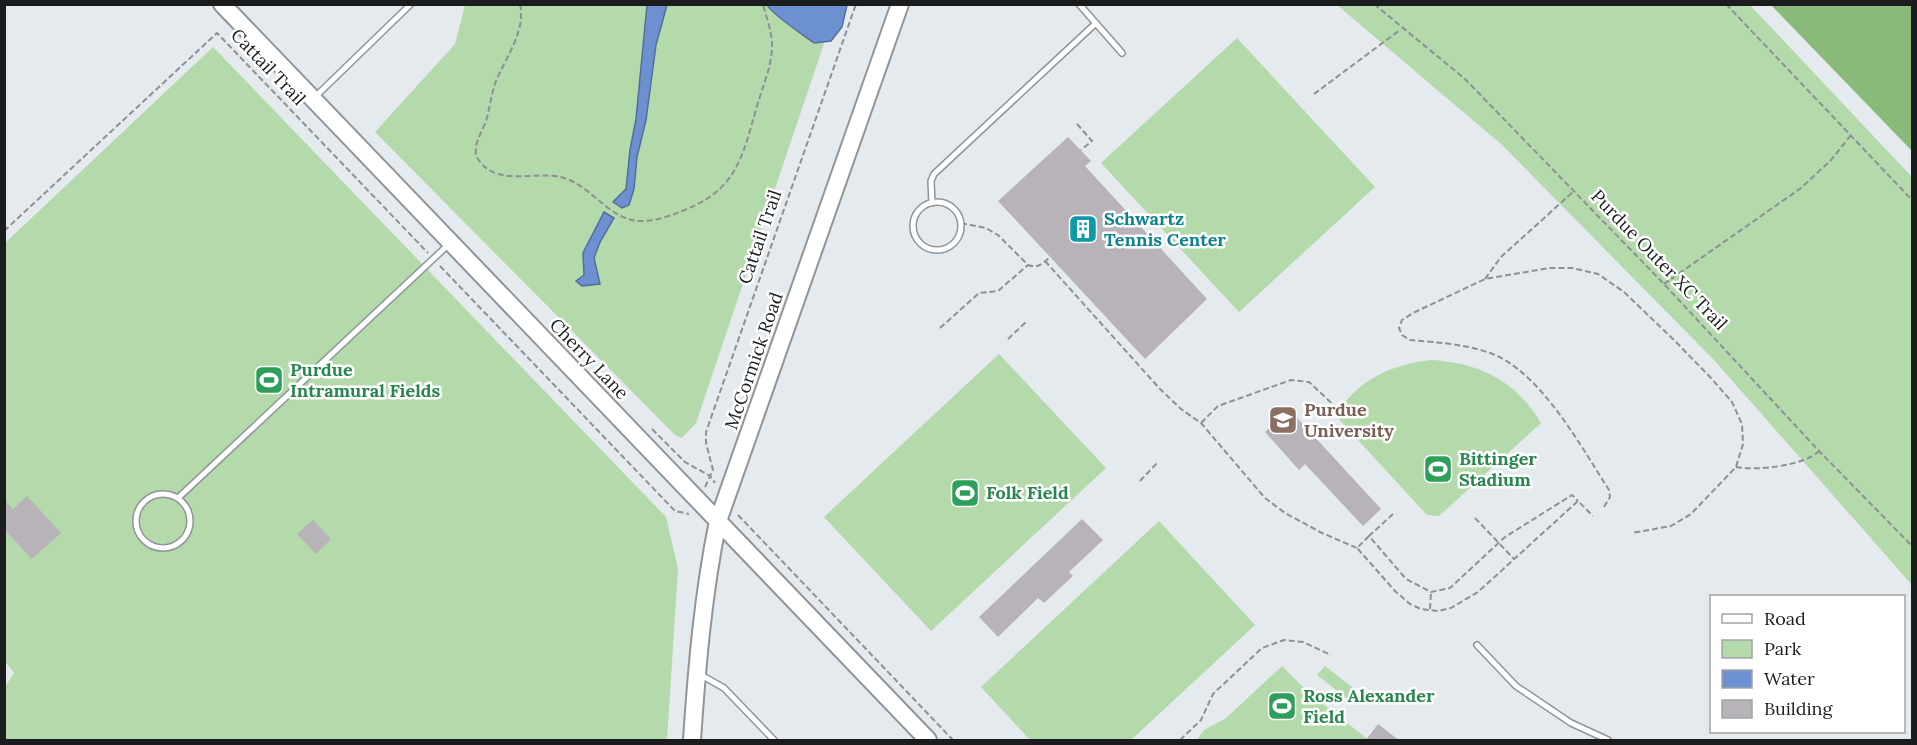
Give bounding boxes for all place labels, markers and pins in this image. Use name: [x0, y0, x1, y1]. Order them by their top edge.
place label: Schwartz Tennis Center: [1104, 207, 1226, 251]
building icon: Schwartz Tennis Center: [1067, 213, 1099, 245]
place label: Purdue Intramural Fields: [290, 358, 440, 402]
sports icon: Purdue Intramural Fields: [253, 364, 285, 396]
place label: Purdue University: [1304, 398, 1394, 442]
school or university icon: Purdue University: [1267, 404, 1299, 436]
place label: Bittinger Stadium: [1459, 447, 1537, 491]
sports icon: Bittinger Stadium: [1422, 453, 1454, 485]
sports icon: Folk Field: [949, 477, 981, 509]
place label: Folk Field: [986, 481, 1069, 504]
place label: Ross Alexander Field: [1303, 684, 1435, 728]
sports icon: Ross Alexander Field: [1266, 690, 1298, 722]

